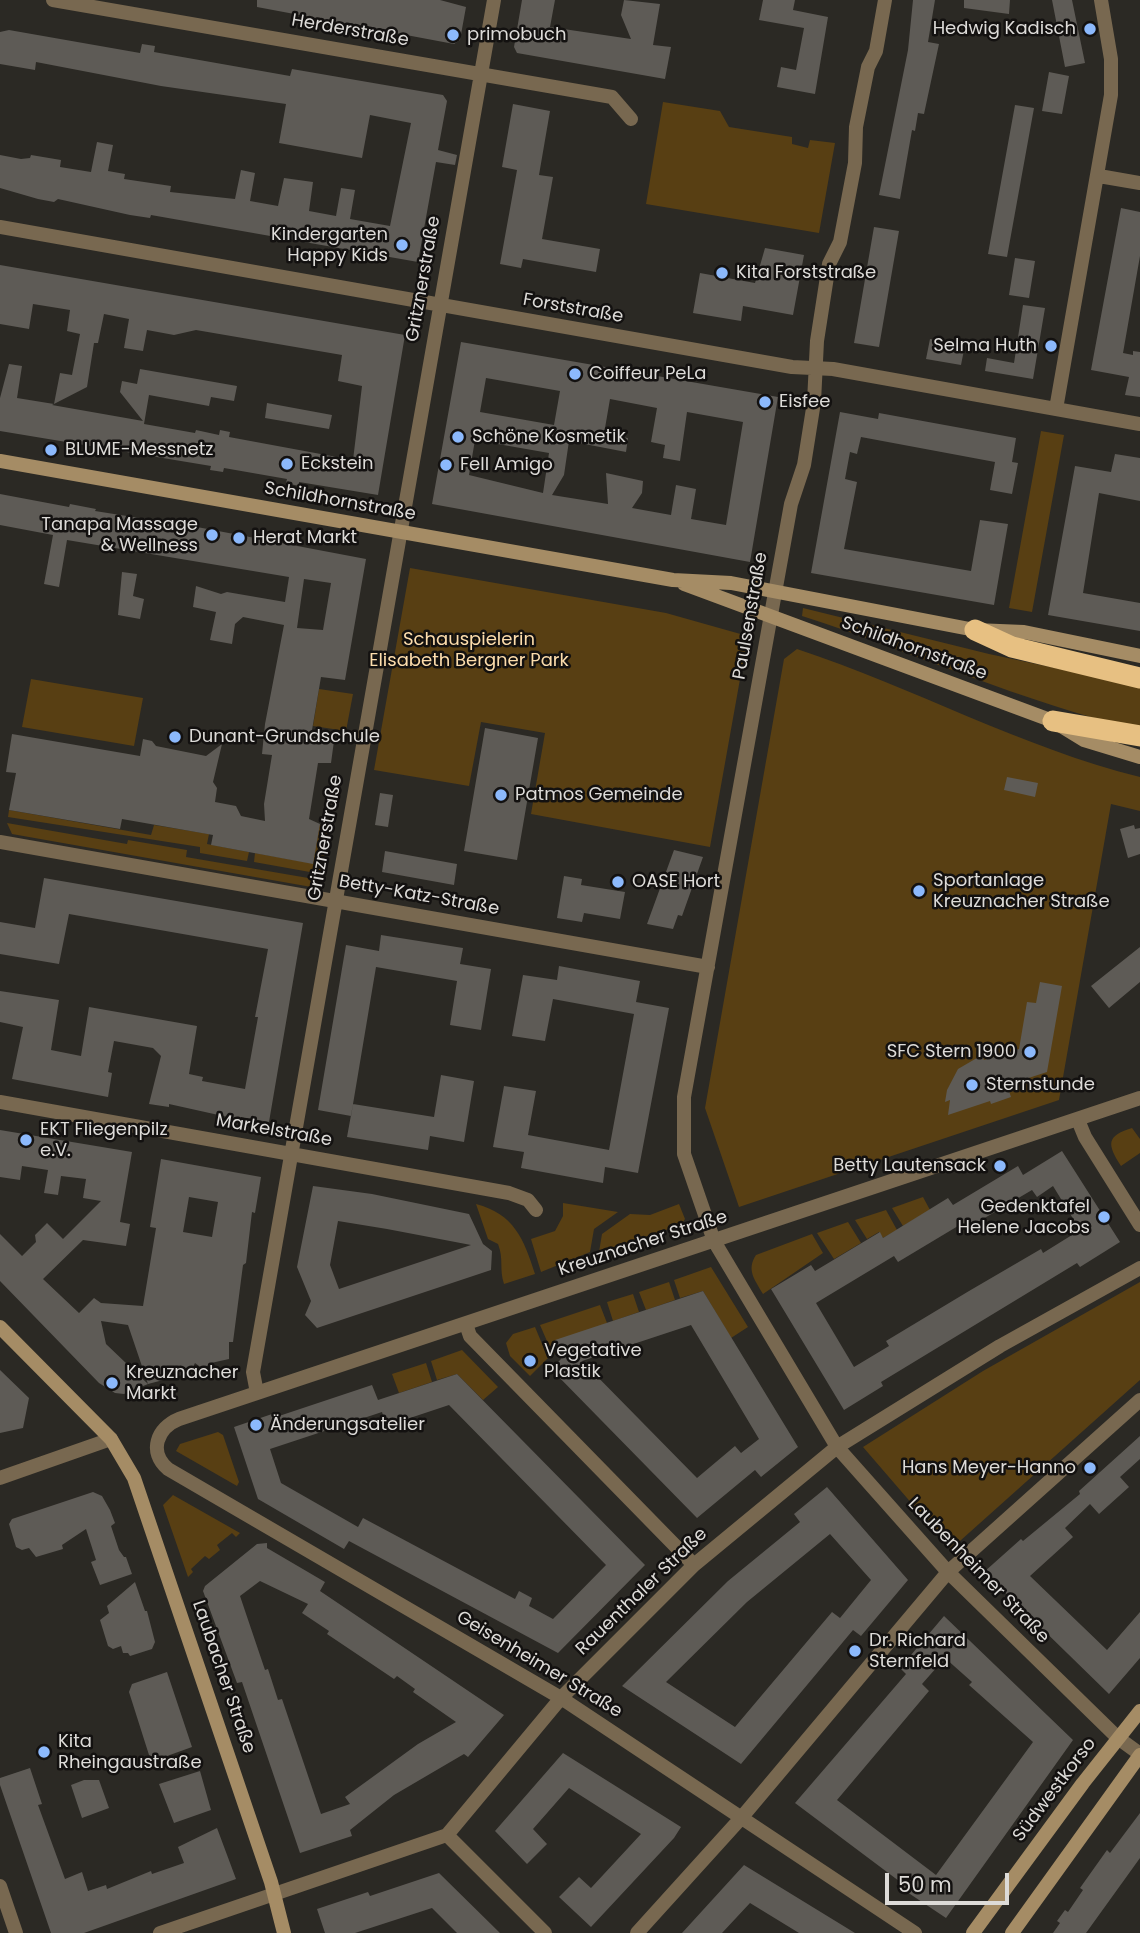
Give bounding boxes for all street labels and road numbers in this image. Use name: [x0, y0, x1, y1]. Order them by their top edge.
street label: Herderstraße: [290, 10, 410, 52]
street label: Gritznerstraße: [402, 214, 446, 344]
street label: Forststraße: [521, 290, 625, 328]
street label: Schildhornstraße: [263, 478, 417, 526]
street label: Paulsenstraße: [729, 551, 773, 681]
street label: Schildhornstraße: [838, 613, 990, 685]
street label: Gritznerstraße: [304, 773, 348, 903]
street label: Betty-Katz-Straße: [337, 871, 501, 921]
street label: Markelstraße: [214, 1110, 334, 1152]
street label: Kreuznacher Straße: [556, 1206, 730, 1282]
street label: Laubenheimer Straße: [903, 1494, 1053, 1648]
street label: Rauenthaler Straße: [572, 1524, 712, 1660]
street label: Laubacher Straße: [187, 1598, 259, 1756]
street label: Geisenheimer Straße: [452, 1607, 626, 1723]
street label: Südwestkorso: [1009, 1734, 1101, 1846]

